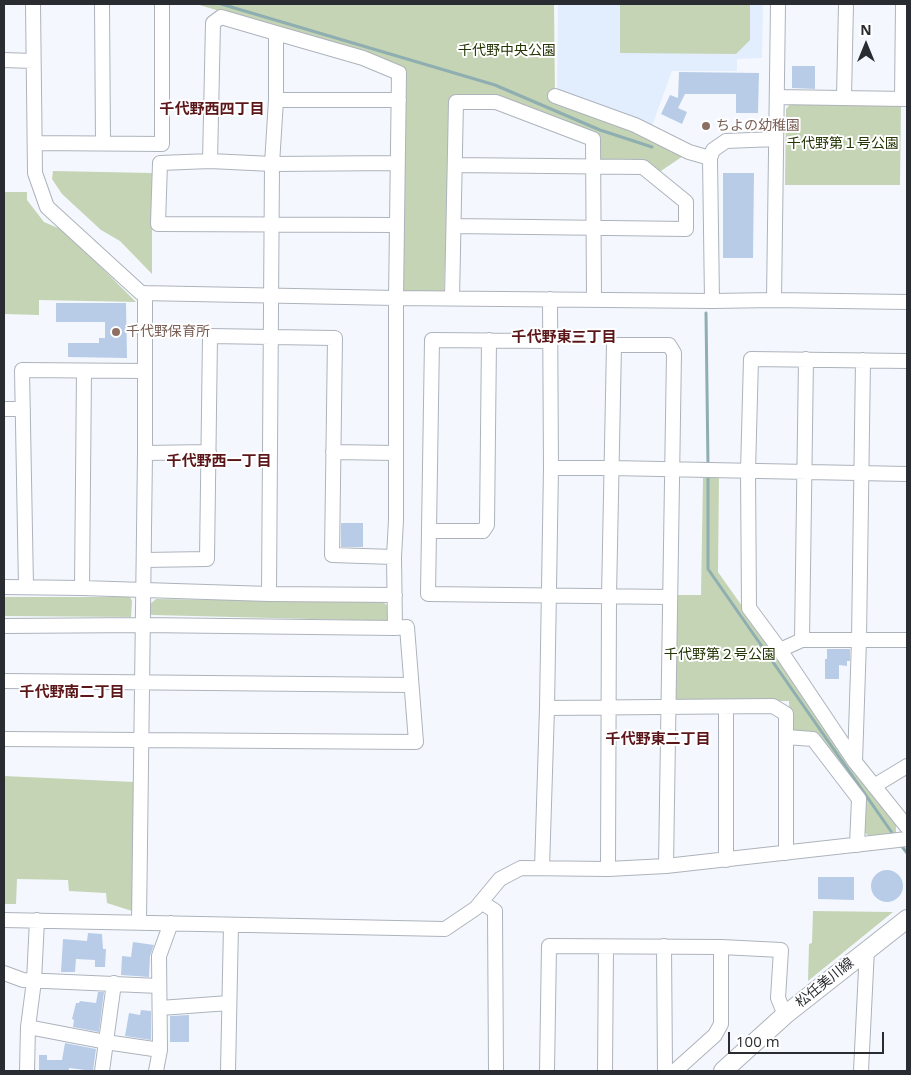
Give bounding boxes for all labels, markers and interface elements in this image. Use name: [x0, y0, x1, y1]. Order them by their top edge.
north arrow: [841, 20, 891, 70]
text: N: [860, 20, 872, 39]
park label: 千代野中央公園: [458, 43, 556, 59]
district label: 千代野西四丁目: [160, 101, 264, 119]
place label: ちよの幼稚園: [716, 118, 800, 134]
marker: ちよの幼稚園: [700, 120, 712, 132]
park label: 千代野第１号公園: [787, 136, 899, 152]
place label: 千代野保育所: [126, 324, 210, 340]
marker: 千代野保育所: [110, 326, 122, 338]
district label: 千代野東三丁目: [512, 329, 616, 347]
district label: 千代野西一丁目: [167, 453, 271, 471]
park label: 千代野第２号公園: [664, 647, 776, 663]
district label: 千代野南二丁目: [20, 684, 124, 702]
district label: 千代野東二丁目: [606, 731, 710, 749]
street label: 松任美川線: [793, 954, 857, 1012]
scale bar: [731, 1022, 887, 1054]
text: 100 m: [736, 1031, 780, 1051]

